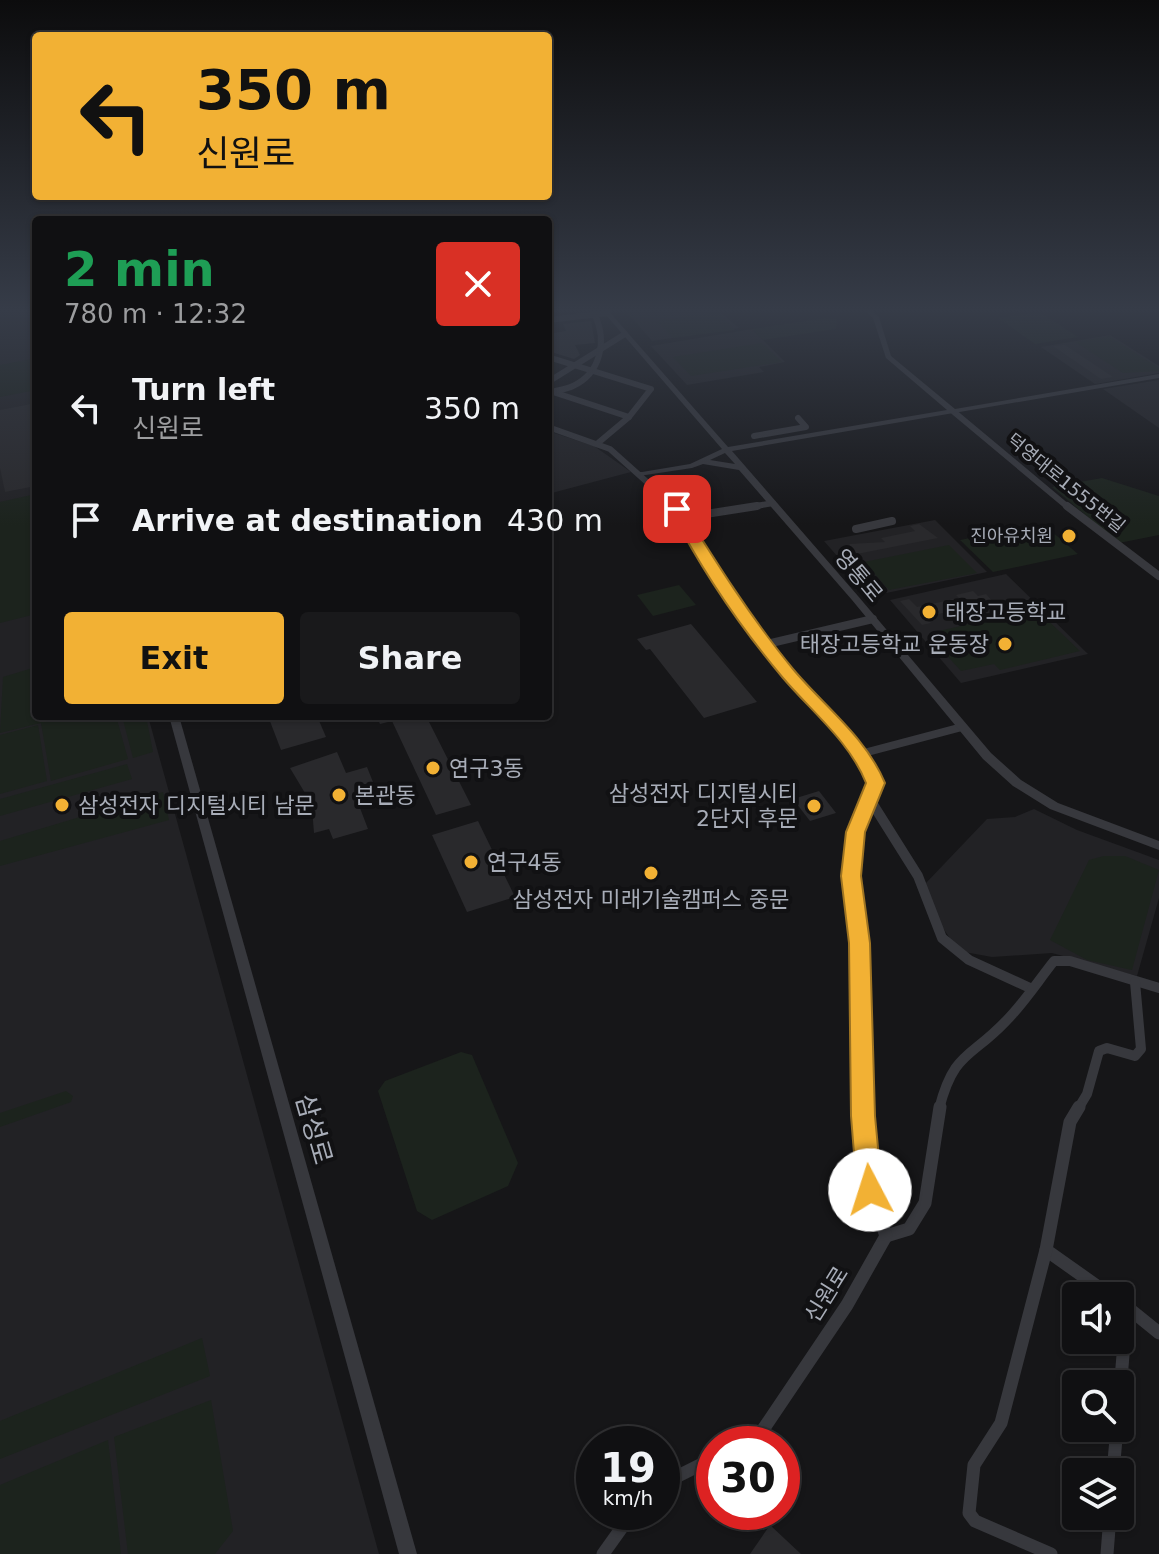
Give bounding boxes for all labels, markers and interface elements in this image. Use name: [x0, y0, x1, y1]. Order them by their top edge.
text: 350 m: [196, 57, 391, 122]
icon: left: [64, 64, 168, 168]
text: 신원로: [196, 133, 295, 174]
text: 2 min: [64, 241, 215, 297]
button: close: [436, 242, 520, 326]
text: 780 m · 12:32: [64, 299, 247, 329]
text: Turn left: [132, 372, 275, 407]
icon: left: [64, 386, 108, 430]
text: 350 m: [424, 391, 520, 426]
text: 신원로: [132, 413, 204, 443]
street label: 덕영대로1555번길: [1003, 429, 1129, 536]
pin: [643, 475, 711, 543]
icon: arrive: [655, 487, 699, 531]
icon: arrive: [64, 498, 108, 542]
text: Arrive at destination: [132, 503, 483, 538]
text: 430 m: [507, 503, 603, 538]
place label: 진아유치원: [970, 525, 1053, 546]
marker: 진아유치원: [1060, 527, 1078, 545]
street label: 영통로: [830, 544, 888, 607]
place label: 태장고등학교: [945, 600, 1066, 625]
marker: 태장고등학교: [920, 603, 938, 621]
button: Exit: [64, 612, 284, 704]
button: Share: [300, 612, 520, 704]
place label: 태장고등학교 운동장: [800, 632, 989, 657]
marker: 태장고등학교 운동장: [996, 635, 1014, 653]
place label: 연구3동: [449, 756, 524, 781]
marker: 연구3동: [424, 759, 442, 777]
place label: 삼성전자 디지털시티 2단지 후문: [609, 781, 798, 831]
place label: 본관동: [355, 783, 416, 808]
marker: 본관동: [330, 786, 348, 804]
place label: 삼성전자 디지털시티 남문: [78, 793, 315, 818]
marker: 삼성전자 디지털시티 남문: [53, 796, 71, 814]
marker: 삼성전자 디지털시티 2단지 후문: [805, 797, 823, 815]
place label: 연구4동: [487, 850, 562, 875]
marker: 연구4동: [462, 853, 480, 871]
marker: 삼성전자 미래기술캠퍼스 중문: [642, 864, 660, 882]
place label: 삼성전자 미래기술캠퍼스 중문: [512, 887, 790, 912]
street label: 삼성로: [290, 1090, 338, 1168]
position arrow: [828, 1148, 912, 1232]
street label: 신원로: [800, 1262, 853, 1327]
map controls: [1062, 1282, 1134, 1530]
button: sound: [1062, 1282, 1134, 1354]
button: search: [1062, 1370, 1134, 1442]
speed limit sign: 30: [696, 1426, 800, 1530]
text: 19: [600, 1445, 656, 1491]
button: layers: [1062, 1458, 1134, 1530]
text: km/h: [603, 1486, 653, 1510]

